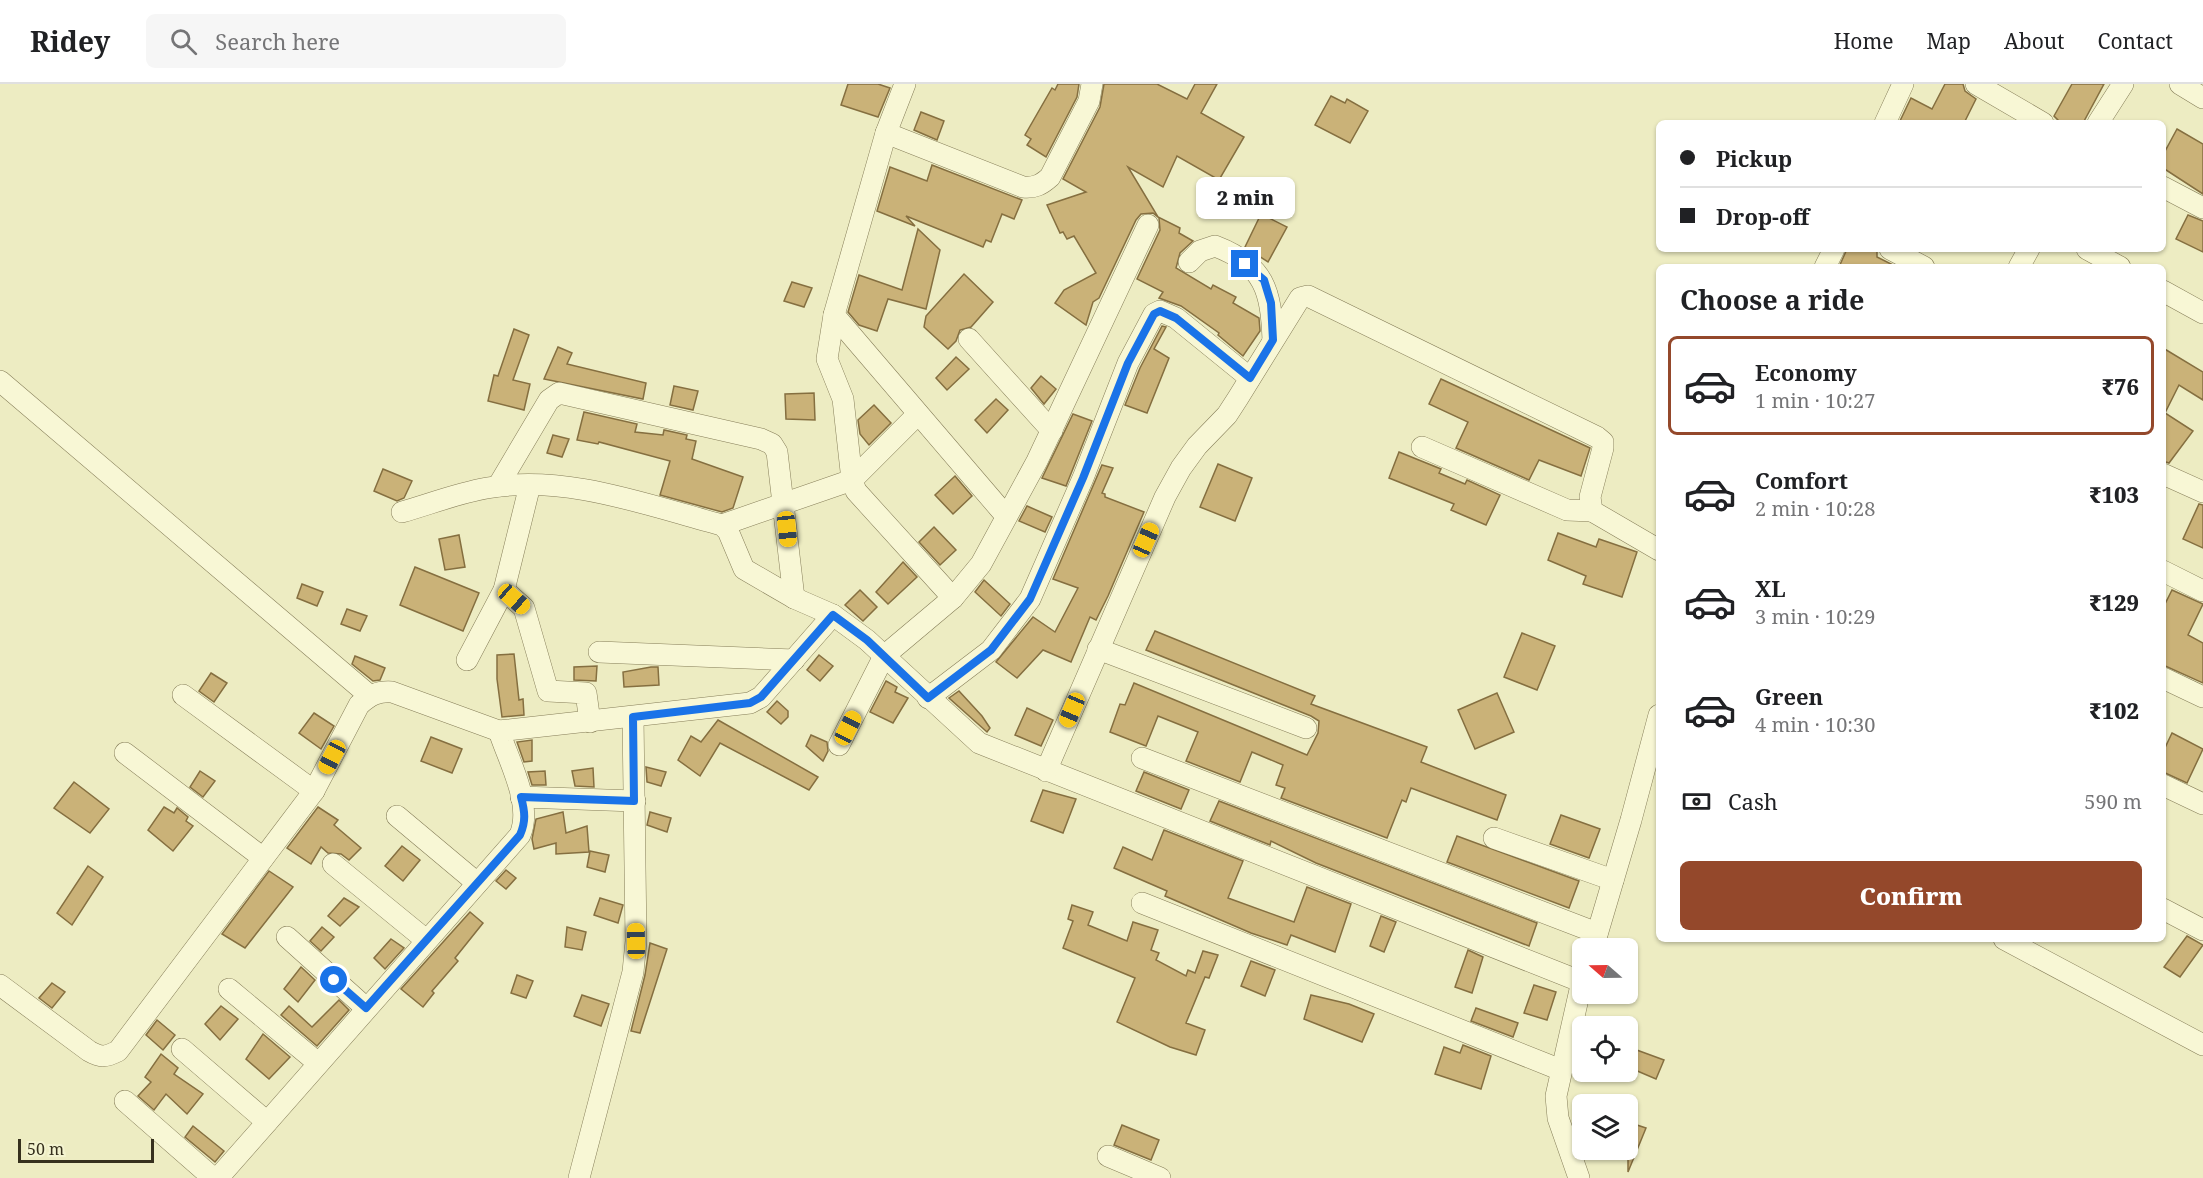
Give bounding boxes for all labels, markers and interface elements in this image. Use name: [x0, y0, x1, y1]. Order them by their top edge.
search box: [146, 14, 566, 68]
text: Ridey: [30, 22, 110, 60]
icon: search: [167, 25, 200, 58]
text: Search here: [215, 26, 340, 56]
text: Home: [1834, 27, 1894, 55]
text: Map: [1927, 27, 1971, 55]
text: About: [2004, 27, 2065, 55]
text: Contact: [2098, 27, 2173, 55]
text: Pickup: [1716, 143, 1792, 173]
callout: 2 min: [1196, 177, 1294, 219]
text: 2 min: [1217, 184, 1274, 211]
text: Drop-off: [1716, 201, 1809, 231]
route end: [1231, 250, 1258, 277]
text: Choose a ride: [1680, 281, 1865, 318]
text: Economy: [1755, 357, 1857, 387]
icon: car: [1683, 359, 1737, 413]
text: ₹76: [2102, 371, 2139, 401]
text: 1 min · 10:27: [1755, 387, 1875, 414]
text: Comfort: [1755, 465, 1848, 495]
icon: car: [1683, 467, 1737, 521]
text: ₹103: [2089, 479, 2139, 509]
text: 2 min · 10:28: [1755, 495, 1875, 522]
car: [776, 510, 798, 548]
car: [1130, 520, 1162, 560]
text: XL: [1755, 573, 1786, 603]
icon: car: [1683, 575, 1737, 629]
car: [495, 580, 533, 618]
text: ₹129: [2089, 587, 2139, 617]
text: 3 min · 10:29: [1755, 603, 1875, 630]
text: Green: [1755, 681, 1823, 711]
icon: car: [1683, 683, 1737, 737]
car: [1057, 690, 1087, 730]
text: ₹102: [2089, 695, 2139, 725]
car: [832, 708, 864, 748]
text: 4 min · 10:30: [1755, 711, 1875, 738]
car: [316, 737, 348, 777]
icon: cash: [1680, 785, 1713, 818]
text: Cash: [1728, 786, 1778, 816]
text: 590 m: [2084, 788, 2142, 815]
button: Confirm: [1680, 861, 2142, 930]
car: [627, 923, 645, 959]
north arrow: [1572, 938, 1638, 1004]
map controls: [1572, 938, 1638, 1160]
route start: [320, 966, 347, 993]
button: locate: [1572, 1016, 1638, 1082]
button: layers: [1572, 1094, 1638, 1160]
scale bar: [18, 1136, 154, 1164]
text: 50 m: [27, 1138, 64, 1160]

